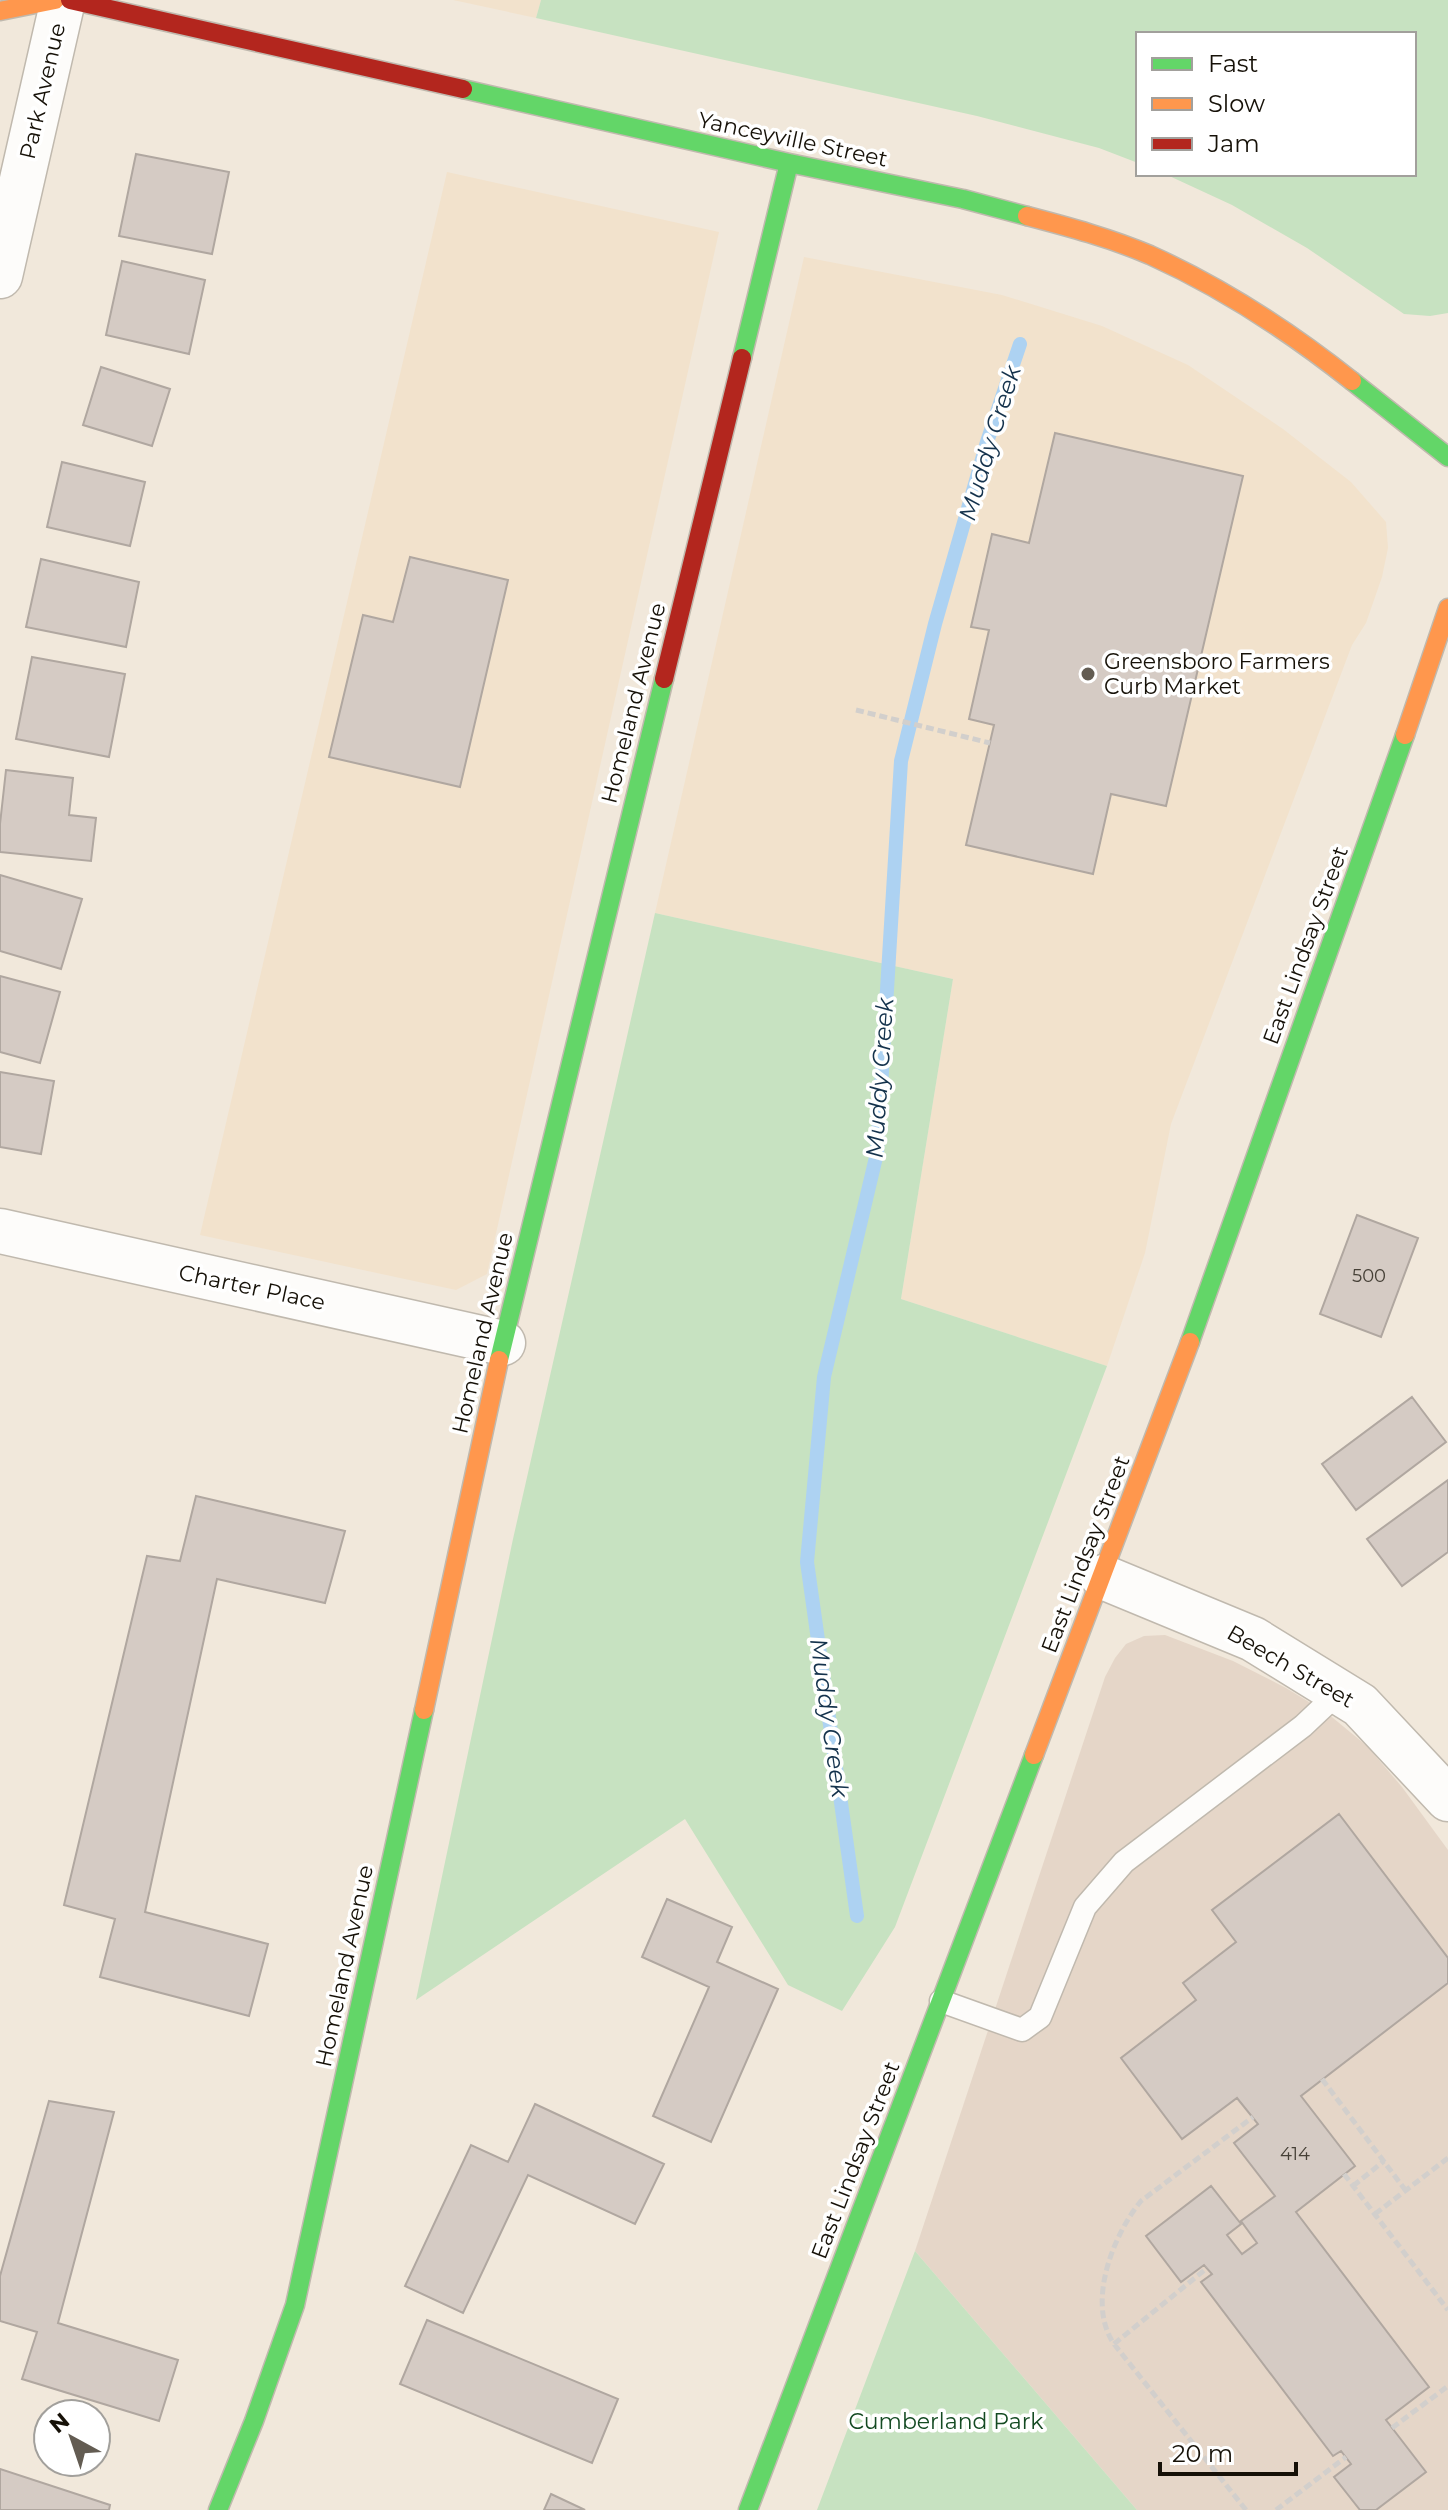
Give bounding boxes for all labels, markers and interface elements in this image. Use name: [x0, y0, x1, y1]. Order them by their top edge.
street label: Park Avenue: [14, 20, 71, 162]
legend: [1136, 32, 1416, 176]
text: Fast: [1208, 49, 1259, 78]
text: Slow: [1208, 89, 1265, 118]
street label: Yanceyville Street: [696, 106, 890, 173]
text: Jam: [1207, 129, 1260, 158]
water label: Muddy Creek: [952, 360, 1027, 524]
street label: Homeland Avenue: [595, 600, 671, 806]
place label: Greensboro Farmers Curb Market: [1104, 648, 1330, 700]
marker: Greensboro Farmers Curb Market: [1079, 665, 1097, 683]
street label: East Lindsay Street: [1257, 842, 1354, 1048]
water label: Muddy Creek: [859, 995, 900, 1159]
street label: Homeland Avenue: [446, 1230, 519, 1436]
street label: Charter Place: [176, 1259, 328, 1316]
house number: 500: [1352, 1265, 1386, 1287]
street label: East Lindsay Street: [1035, 1452, 1136, 1657]
street label: Beech Street: [1222, 1619, 1359, 1714]
water label: Muddy Creek: [804, 1636, 855, 1801]
street label: Homeland Avenue: [310, 1863, 379, 2070]
street label: East Lindsay Street: [805, 2058, 906, 2263]
house number: 414: [1280, 2143, 1310, 2165]
north arrow: [32, 2398, 112, 2478]
text: N: [44, 2407, 75, 2439]
park label: Cumberland Park: [849, 2408, 1044, 2435]
scale bar: [1160, 2426, 1296, 2476]
text: 20 m: [1172, 2439, 1233, 2468]

